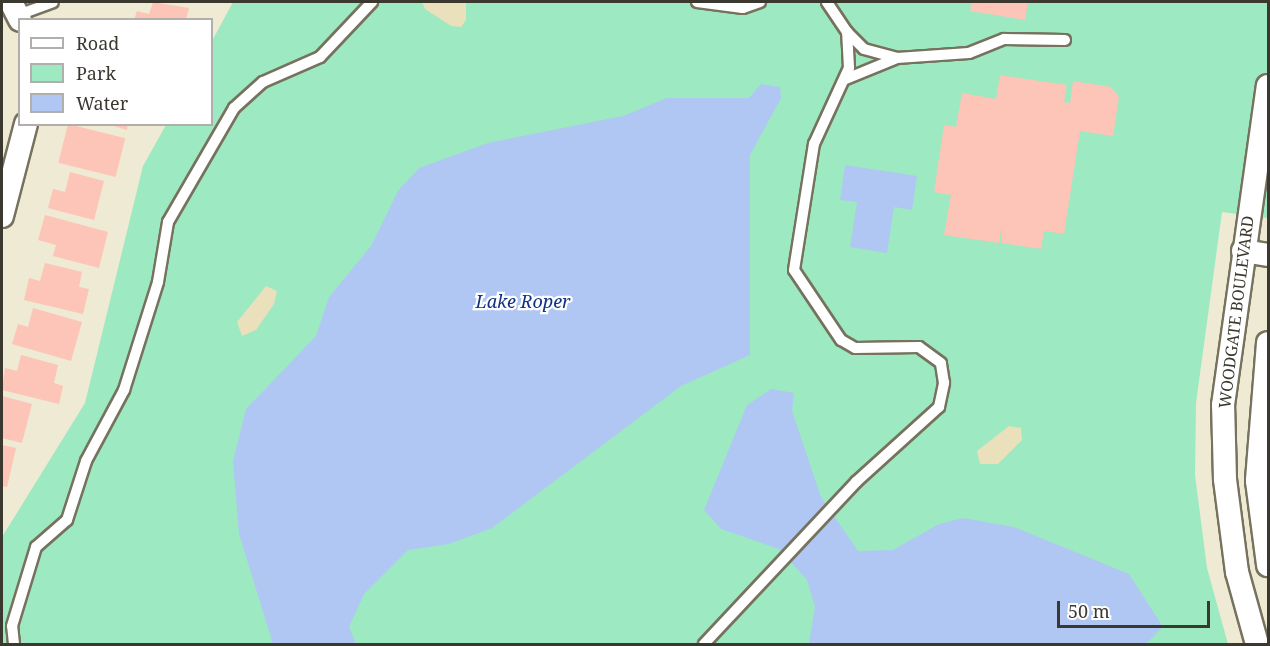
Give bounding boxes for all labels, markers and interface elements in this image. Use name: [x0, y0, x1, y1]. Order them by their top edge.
legend: [18, 18, 213, 126]
text: Road: [76, 31, 119, 55]
text: Park: [76, 61, 116, 85]
text: Water: [76, 91, 128, 115]
street label: WOODGATE BOULEVARD: [1215, 215, 1257, 409]
water label: Lake Roper: [475, 290, 571, 312]
scale bar: [1060, 589, 1213, 627]
text: 50 m: [1068, 599, 1110, 623]

